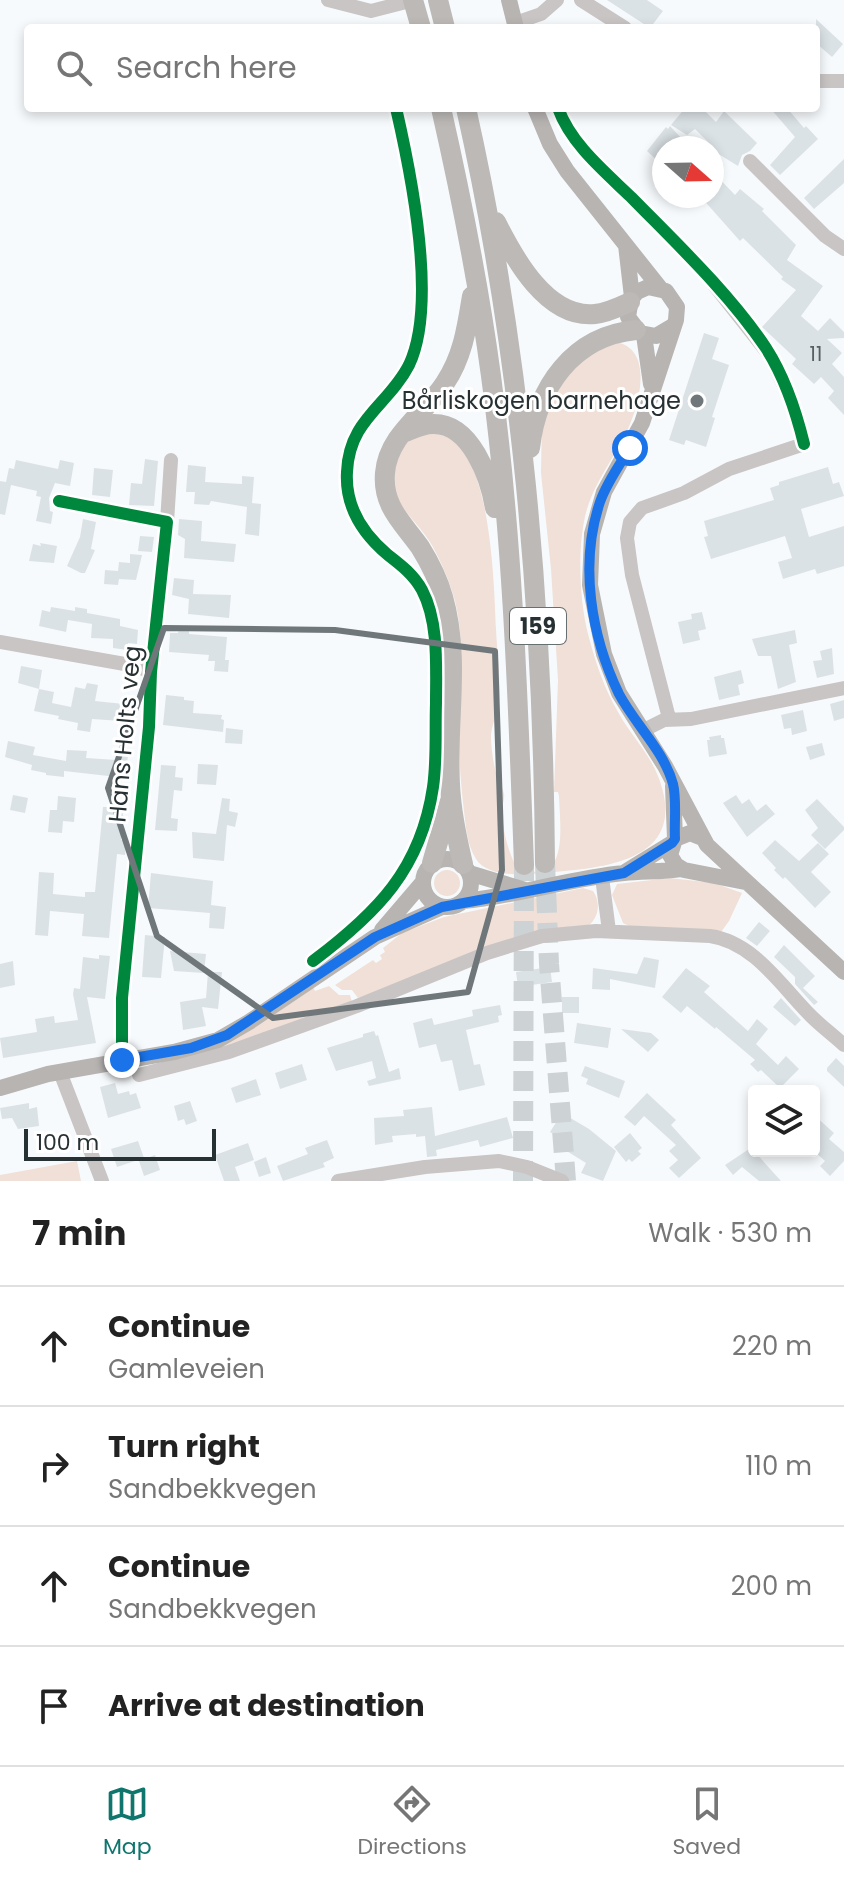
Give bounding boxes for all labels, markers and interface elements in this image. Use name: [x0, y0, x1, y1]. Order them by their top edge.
search box: [24, 24, 820, 112]
icon: search: [52, 46, 96, 90]
text: Search here: [116, 46, 297, 89]
north arrow: [652, 136, 724, 208]
house number: 11: [810, 340, 822, 368]
place label: Bårliskogen barnehage: [402, 384, 681, 417]
marker: Bårliskogen barnehage: [688, 392, 706, 410]
route start: [612, 430, 648, 466]
road number: 159: [510, 608, 566, 644]
street label: Hans Holts veg: [100, 644, 149, 824]
route end: [104, 1042, 140, 1078]
map controls: [748, 1085, 820, 1157]
button: layers: [748, 1085, 820, 1157]
scale bar: [24, 1125, 216, 1161]
text: 100 m: [36, 1127, 99, 1158]
text: 7 min: [32, 1209, 126, 1257]
text: Walk · 530 m: [648, 1215, 812, 1251]
text: Continue: [108, 1305, 250, 1348]
icon: ahead: [32, 1324, 76, 1368]
text: 220 m: [732, 1328, 812, 1364]
text: Gamleveien: [108, 1351, 265, 1387]
text: Turn right: [108, 1425, 260, 1468]
icon: right: [32, 1444, 76, 1488]
text: 110 m: [745, 1448, 812, 1484]
text: Sandbekkvegen: [108, 1471, 317, 1507]
text: Continue: [108, 1545, 250, 1588]
icon: ahead: [32, 1564, 76, 1608]
text: 200 m: [731, 1568, 812, 1604]
text: Sandbekkvegen: [108, 1591, 317, 1627]
icon: arrive: [32, 1684, 76, 1728]
text: Arrive at destination: [108, 1684, 425, 1727]
tab: Map: [103, 1782, 152, 1863]
tab: Directions: [357, 1782, 467, 1863]
tab: Saved: [672, 1782, 741, 1863]

